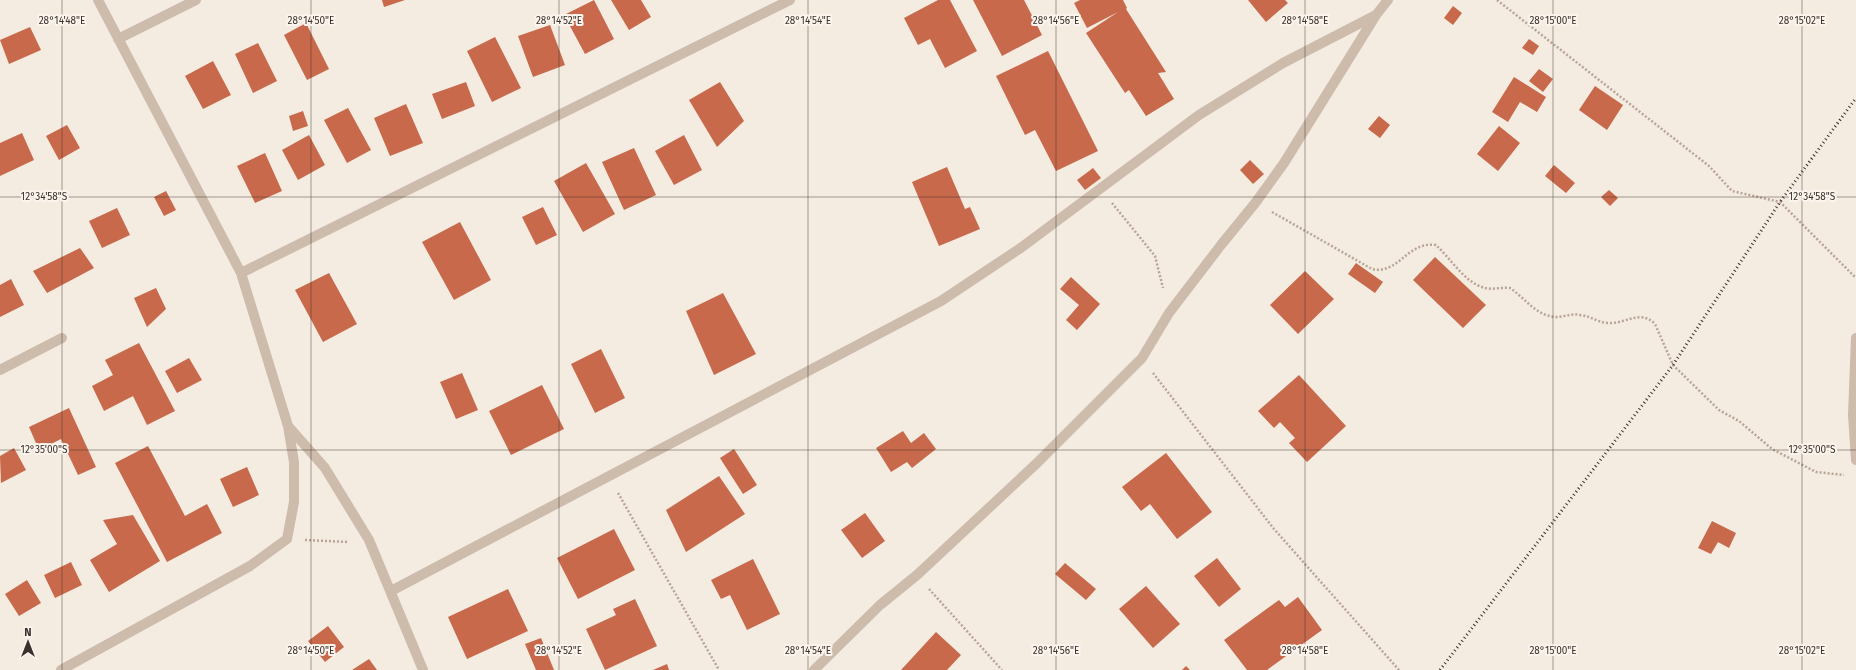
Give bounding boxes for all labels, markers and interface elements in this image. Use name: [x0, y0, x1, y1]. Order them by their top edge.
text: 28°14'48"E: [39, 15, 85, 27]
text: 28°14'50"E: [288, 15, 334, 27]
text: 28°14'52"E: [536, 15, 582, 27]
text: 28°14'54"E: [785, 15, 831, 27]
text: 28°14'56"E: [1033, 15, 1079, 27]
text: 28°14'58"E: [1282, 15, 1328, 27]
text: 28°15'00"E: [1529, 15, 1577, 27]
text: 28°15'02"E: [1779, 15, 1825, 27]
text: 12°34'58"S: [21, 191, 68, 203]
text: 12°34'58"S: [1789, 191, 1836, 203]
text: 12°35'00"S: [21, 444, 68, 456]
text: 12°35'00"S: [1789, 444, 1836, 456]
north arrow: [8, 622, 48, 662]
text: N: [24, 626, 32, 639]
text: 28°14'50"E: [288, 645, 334, 657]
text: 28°14'52"E: [536, 645, 582, 657]
text: 28°14'54"E: [785, 645, 831, 657]
text: 28°14'56"E: [1033, 645, 1079, 657]
text: 28°14'58"E: [1282, 645, 1328, 657]
text: 28°15'00"E: [1529, 645, 1577, 657]
text: 28°15'02"E: [1779, 645, 1825, 657]

